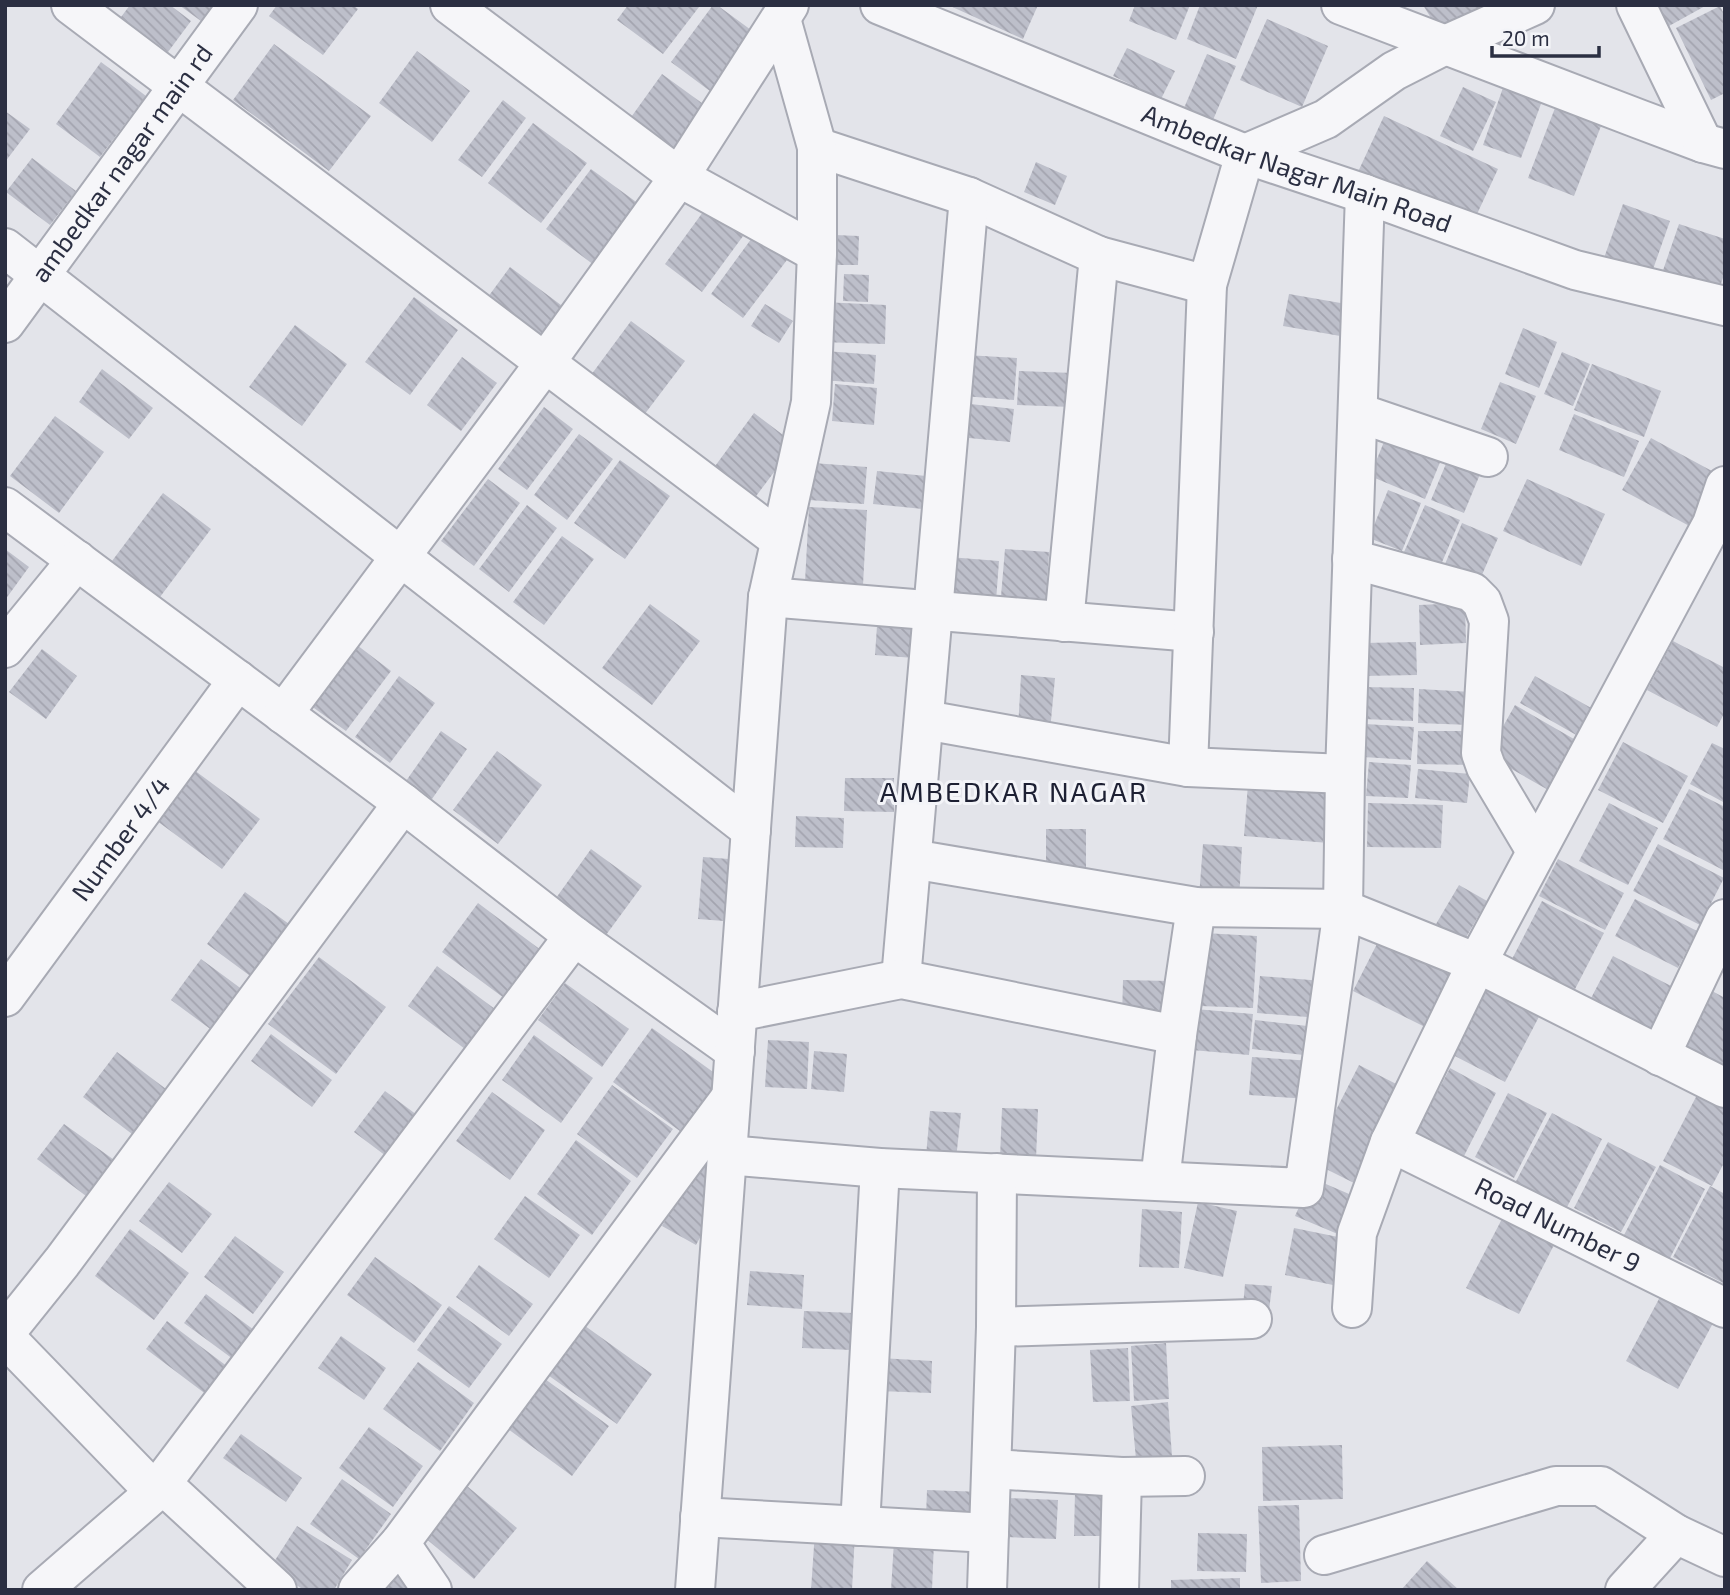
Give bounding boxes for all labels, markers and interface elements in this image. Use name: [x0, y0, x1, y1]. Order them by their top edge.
scale bar: [1492, 14, 1599, 58]
text: 20 m: [1502, 25, 1550, 50]
street label: ambedkar nagar main rd: [23, 37, 218, 287]
street label: Ambedkar Nagar Main Road: [1138, 97, 1456, 238]
street label: Number 4/4: [64, 770, 176, 906]
district label: AMBEDKAR NAGAR: [880, 774, 1148, 808]
street label: Road Number 9: [1470, 1170, 1646, 1278]

